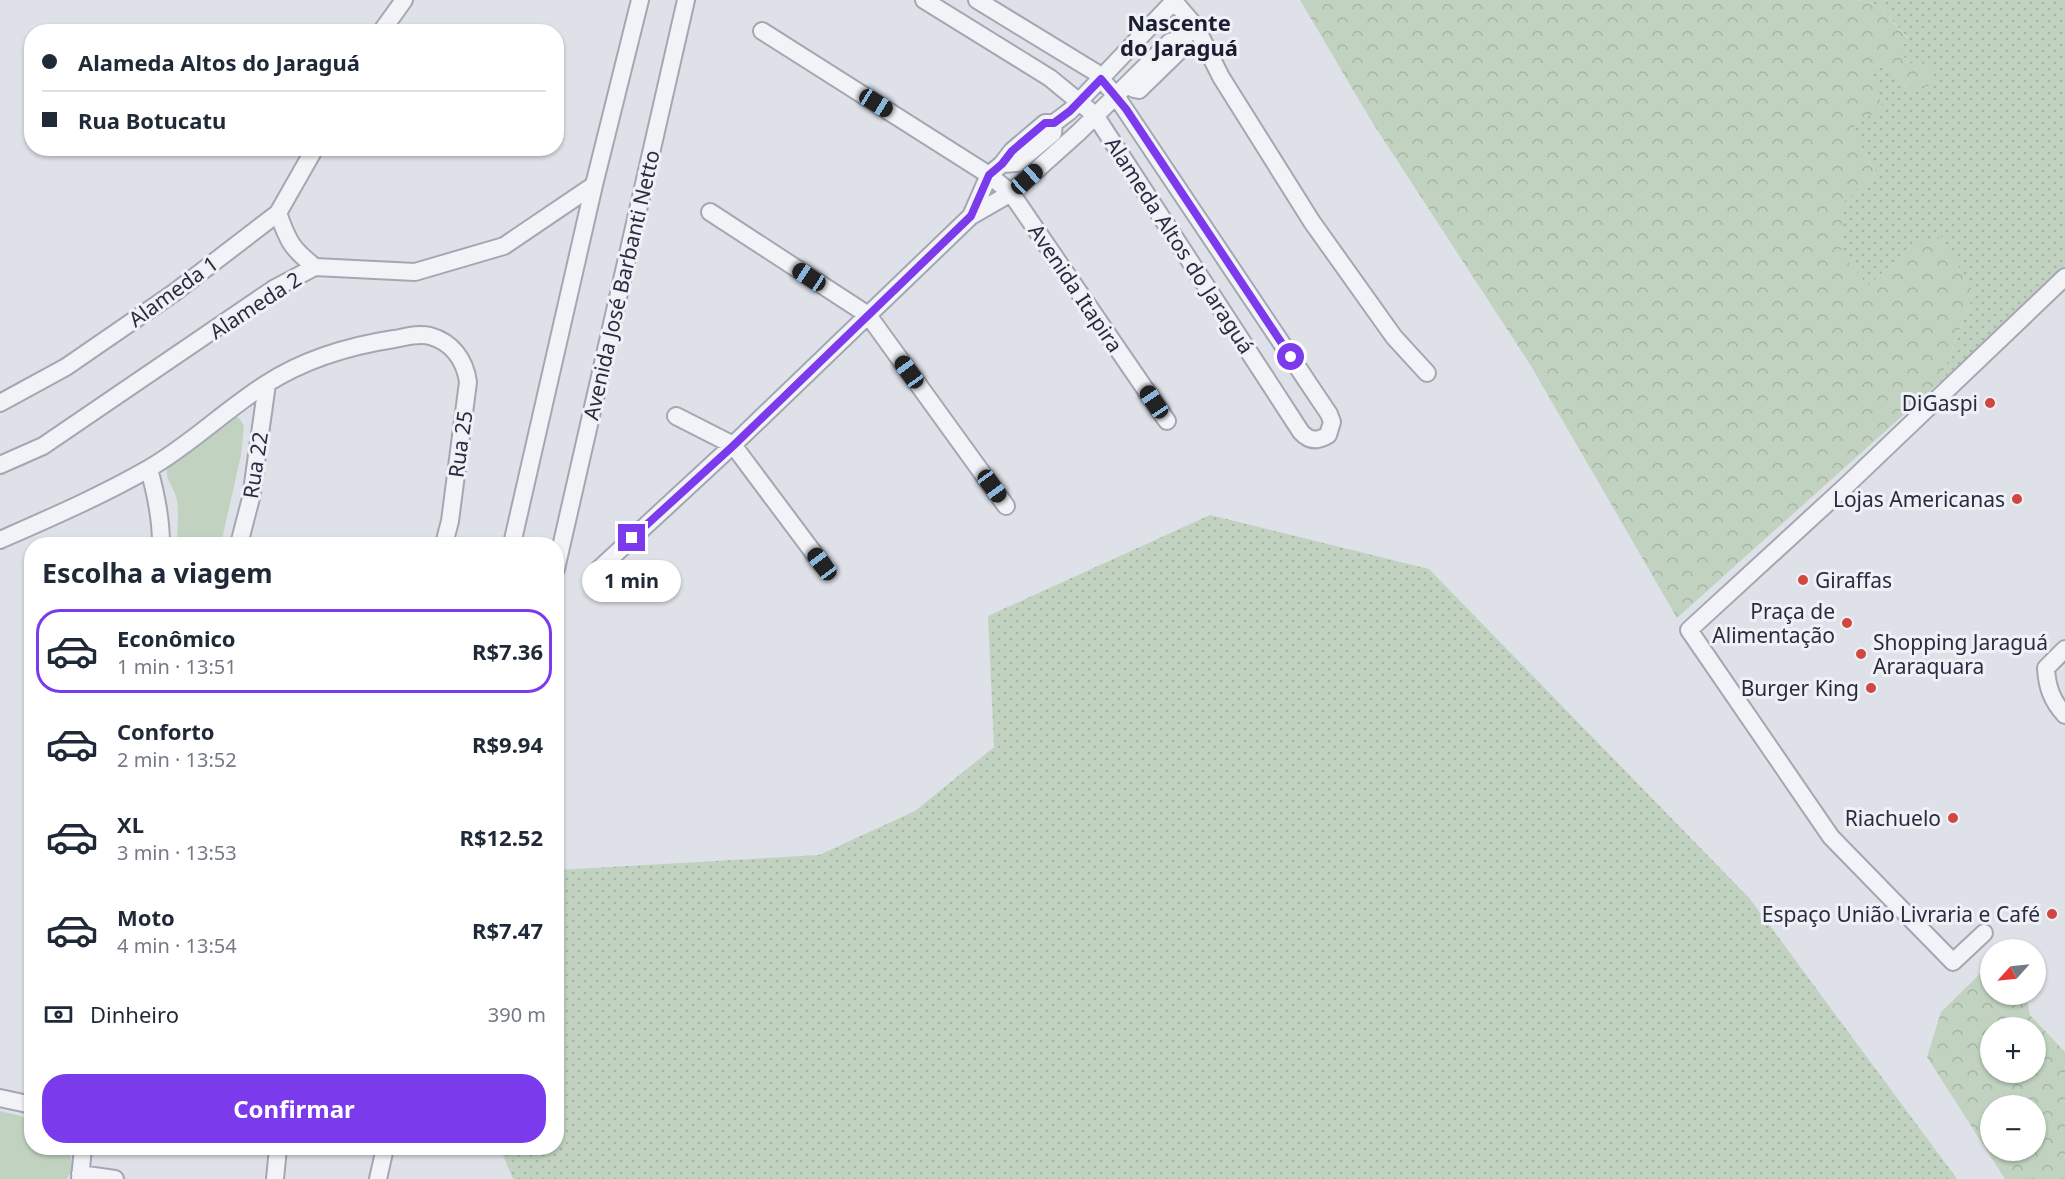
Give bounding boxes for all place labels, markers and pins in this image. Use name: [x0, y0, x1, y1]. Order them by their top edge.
place label: DiGaspi: [1902, 389, 1978, 417]
marker: DiGaspi: [1983, 396, 1997, 410]
place label: Lojas Americanas: [1833, 485, 2005, 513]
marker: Lojas Americanas: [2010, 492, 2024, 506]
place label: Giraffas: [1815, 566, 1892, 594]
marker: Giraffas: [1796, 573, 1810, 587]
place label: Praça de Alimentação: [1712, 597, 1835, 649]
marker: Praça de Alimentação: [1840, 616, 1854, 630]
place label: Shopping Jaraguá Araraquara: [1873, 628, 2048, 680]
marker: Shopping Jaraguá Araraquara: [1854, 647, 1868, 661]
place label: Burger King: [1741, 674, 1859, 702]
marker: Burger King: [1864, 681, 1878, 695]
place label: Riachuelo: [1845, 804, 1941, 832]
marker: Riachuelo: [1946, 811, 1960, 825]
place label: Espaço União Livraria e Café: [1762, 900, 2040, 928]
marker: Espaço União Livraria e Café: [2045, 907, 2059, 921]

